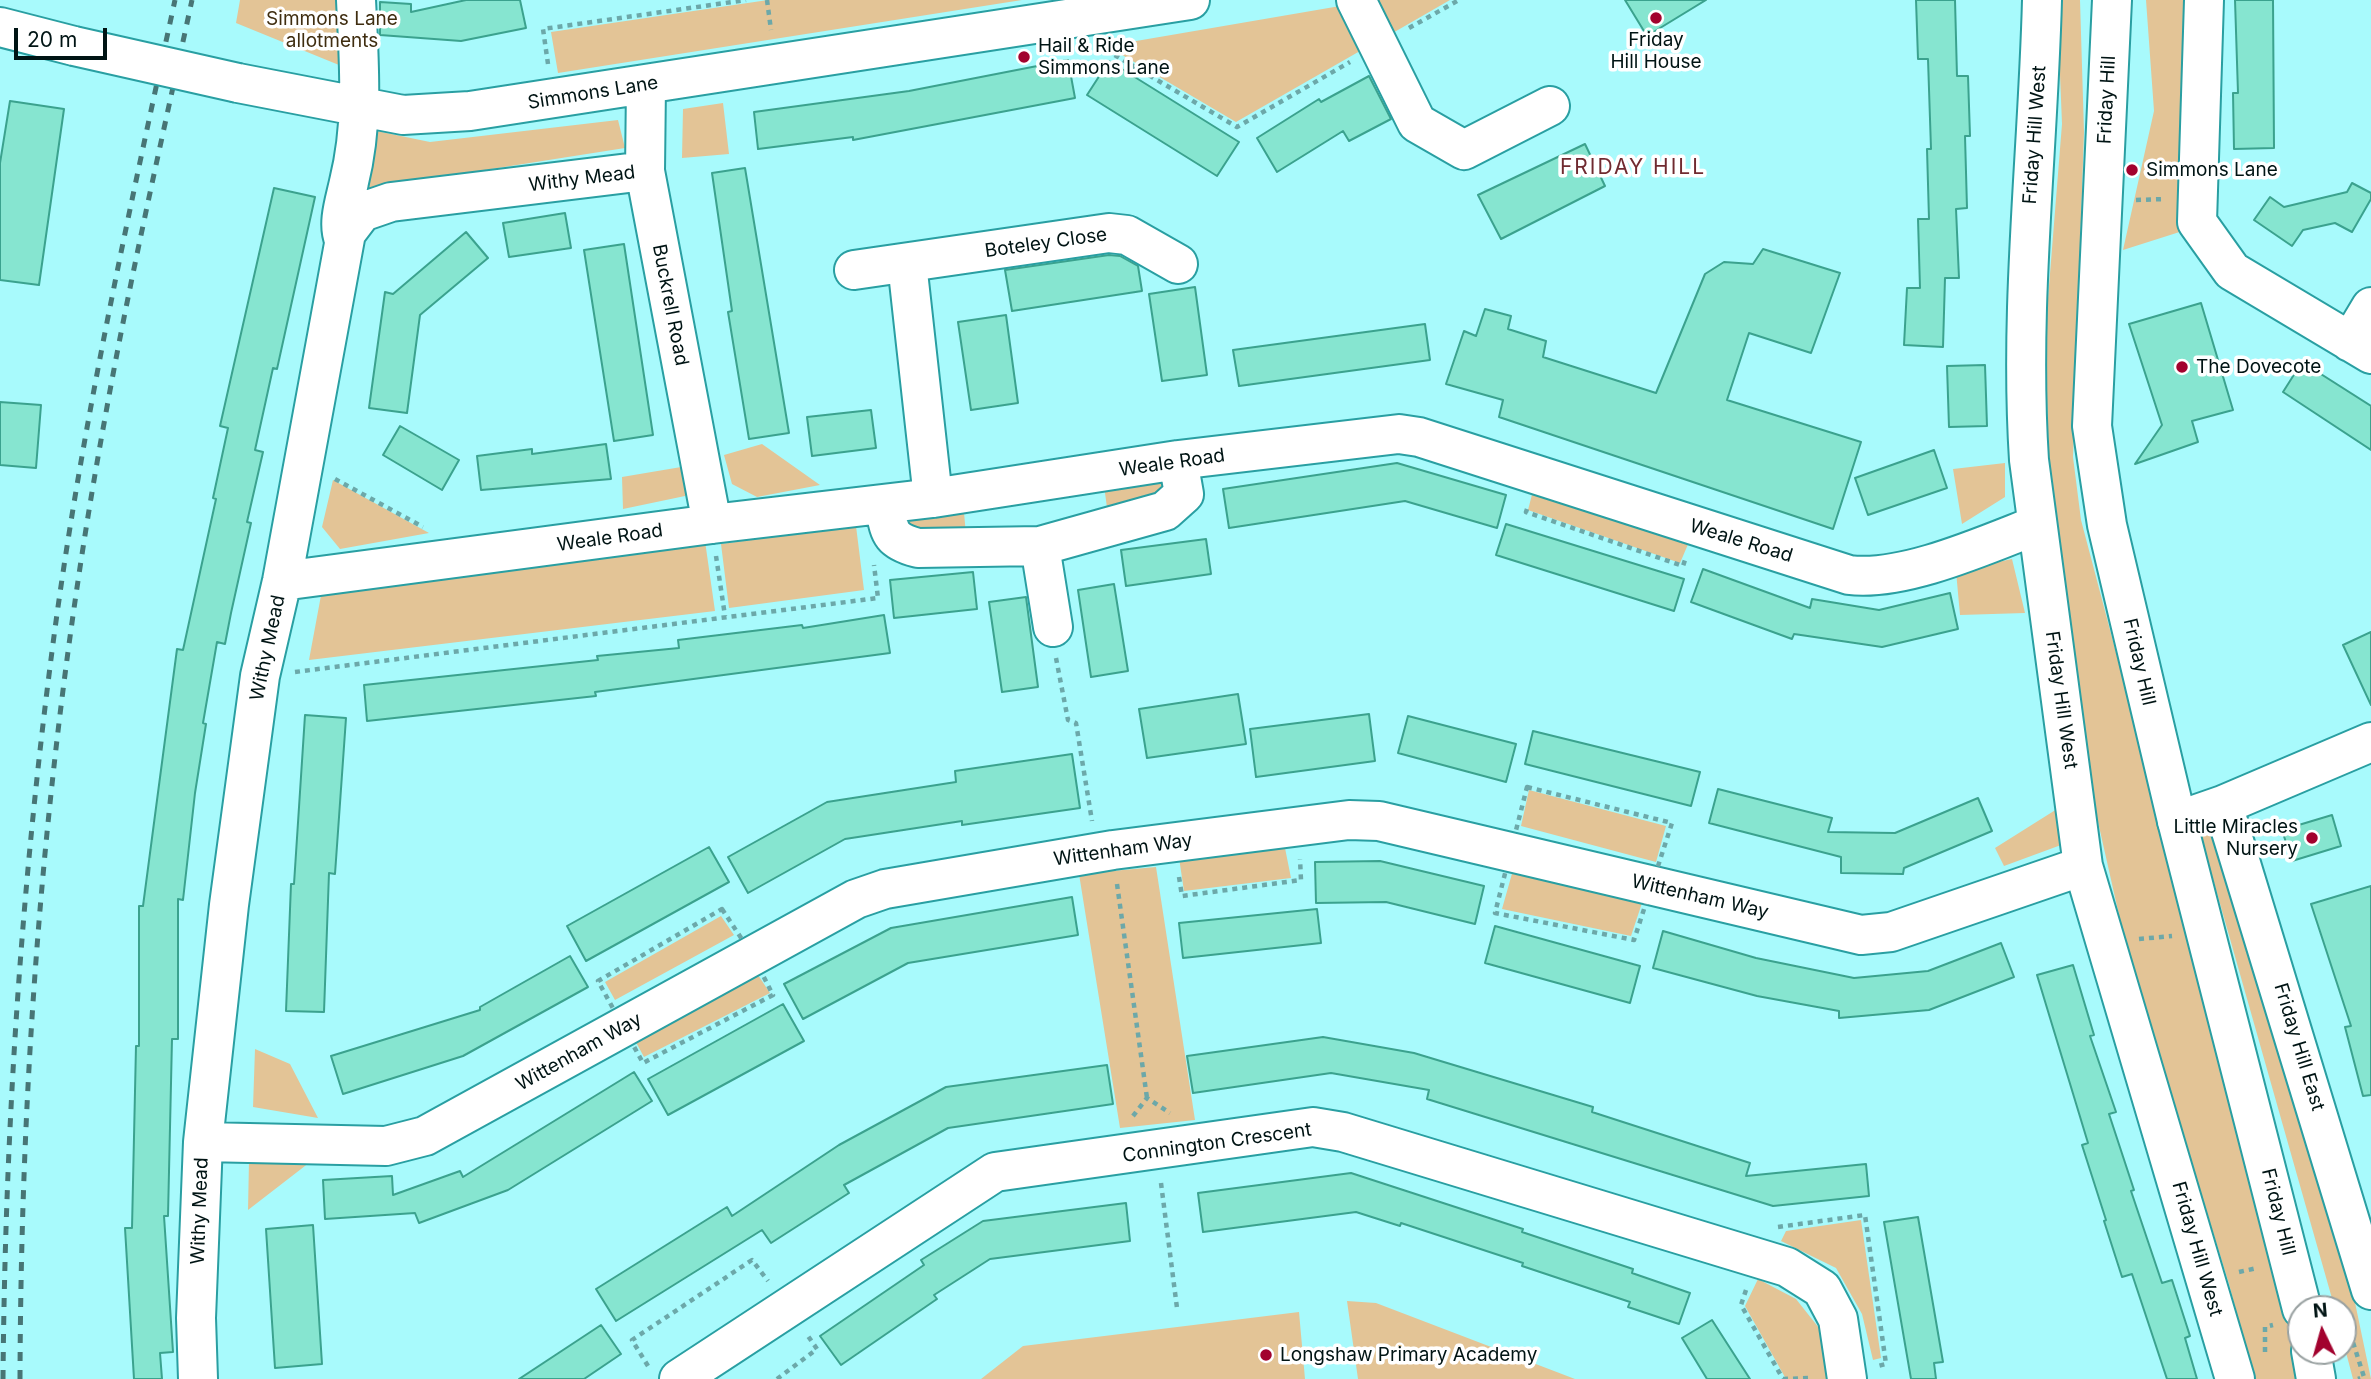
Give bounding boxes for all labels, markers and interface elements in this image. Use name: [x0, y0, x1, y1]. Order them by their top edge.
park label: Simmons Lane allotments: [266, 8, 398, 52]
marker: Friday Hill House: [1648, 10, 1664, 26]
scale bar: [18, 14, 110, 58]
text: 20 m: [27, 27, 77, 52]
place label: Friday Hill House: [1610, 29, 1702, 73]
place label: Hail & Ride Simmons Lane: [1038, 35, 1170, 79]
marker: Hail & Ride Simmons Lane: [1016, 49, 1032, 65]
street label: Friday Hill: [2093, 55, 2121, 145]
street label: Friday Hill West: [2019, 65, 2051, 205]
street label: Simmons Lane: [526, 71, 660, 115]
district label: FRIDAY HILL: [1561, 155, 1705, 181]
place label: Simmons Lane: [2146, 159, 2278, 181]
street label: Withy Mead: [527, 161, 637, 197]
marker: Simmons Lane: [2124, 162, 2140, 178]
street label: Boteley Close: [983, 223, 1109, 263]
street label: Buckrell Road: [647, 242, 693, 368]
place label: The Dovecote: [2196, 356, 2321, 378]
marker: The Dovecote: [2174, 359, 2190, 375]
street label: Weale Road: [1118, 444, 1226, 482]
street label: Weale Road: [1687, 515, 1795, 567]
street label: Weale Road: [556, 519, 664, 557]
street label: Withy Mead: [246, 593, 290, 703]
street label: Friday Hill: [2118, 616, 2160, 708]
street label: Friday Hill West: [2040, 630, 2082, 770]
place label: Little Miracles Nursery: [2174, 816, 2298, 860]
street label: Wittenham Way: [1052, 829, 1194, 871]
marker: Little Miracles Nursery: [2304, 830, 2320, 846]
street label: Wittenham Way: [1629, 870, 1771, 924]
street label: Friday Hill East: [2269, 980, 2329, 1114]
street label: Wittenham Way: [512, 1008, 646, 1096]
street label: Connington Crescent: [1121, 1118, 1313, 1168]
street label: Withy Mead: [187, 1157, 213, 1265]
street label: Friday Hill: [2256, 1166, 2300, 1258]
street label: Friday Hill West: [2167, 1179, 2227, 1319]
north arrow: [2287, 1295, 2357, 1365]
text: N: [2312, 1298, 2329, 1323]
place label: Longshaw Primary Academy: [1280, 1344, 1537, 1366]
marker: Longshaw Primary Academy: [1258, 1347, 1274, 1363]

